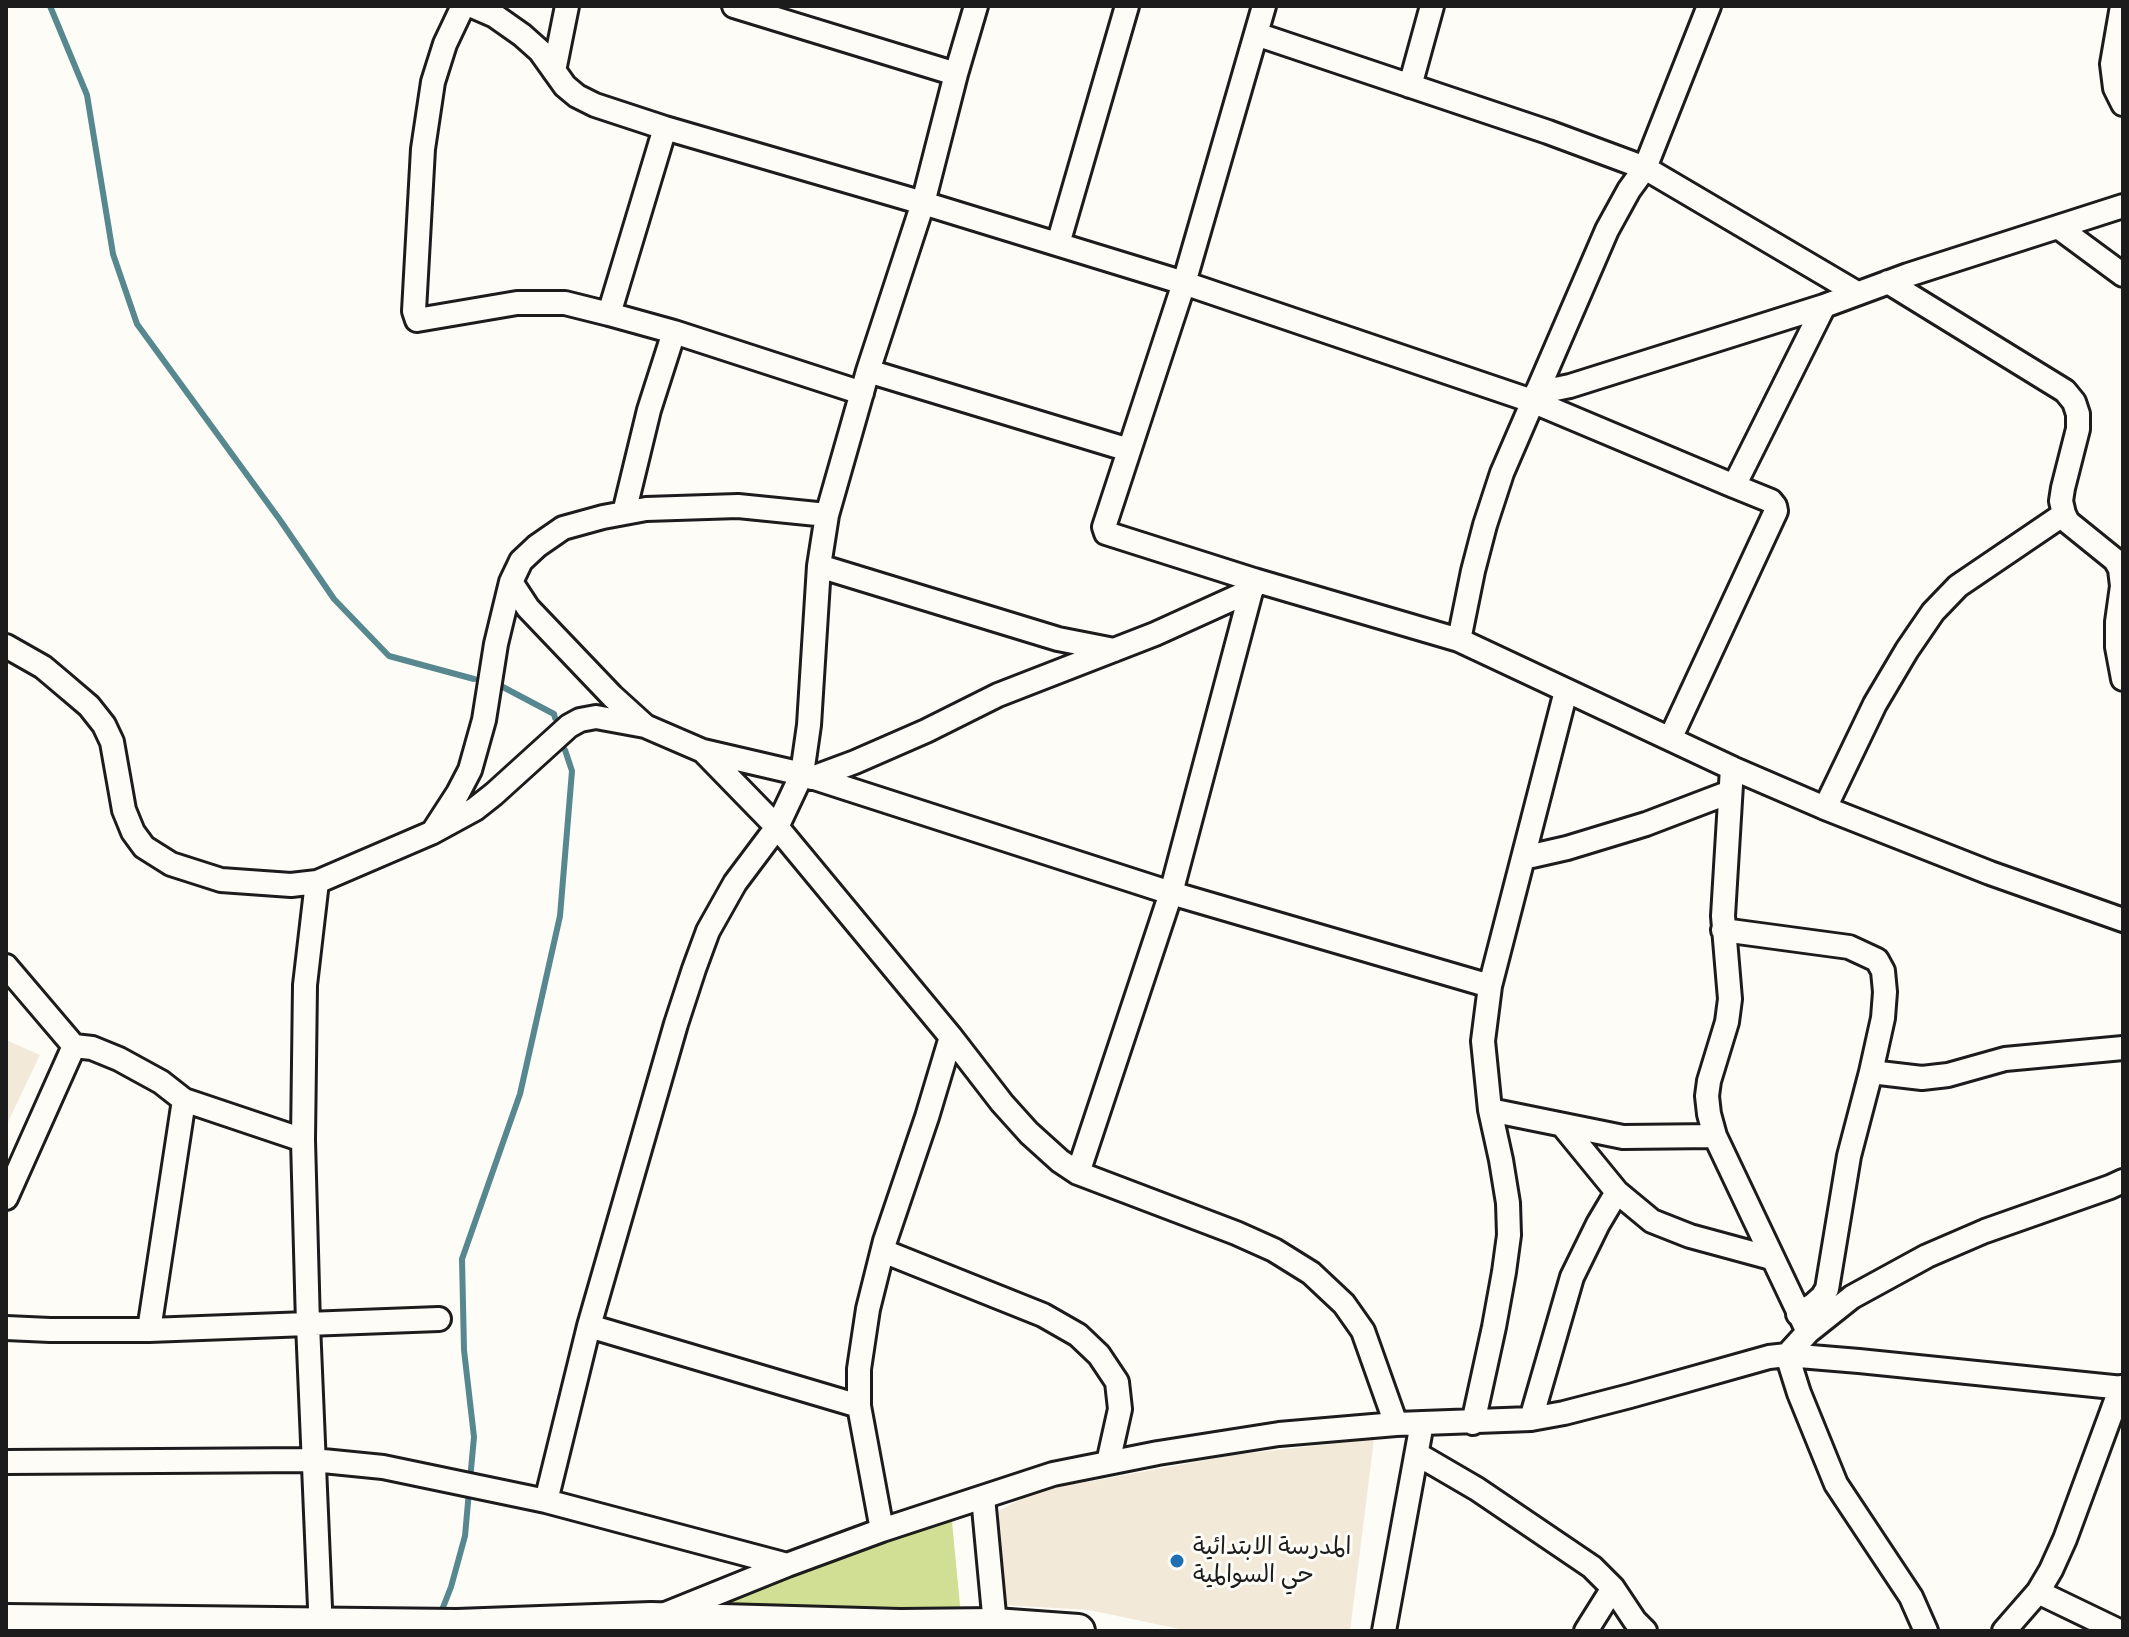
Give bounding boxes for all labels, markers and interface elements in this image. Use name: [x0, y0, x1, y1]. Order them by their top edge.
place label: المدرسة الابتدائية حي السوالمية: [1193, 1533, 1351, 1589]
marker: المدرسة الابتدائية حي السوالمية: [1168, 1552, 1186, 1570]

